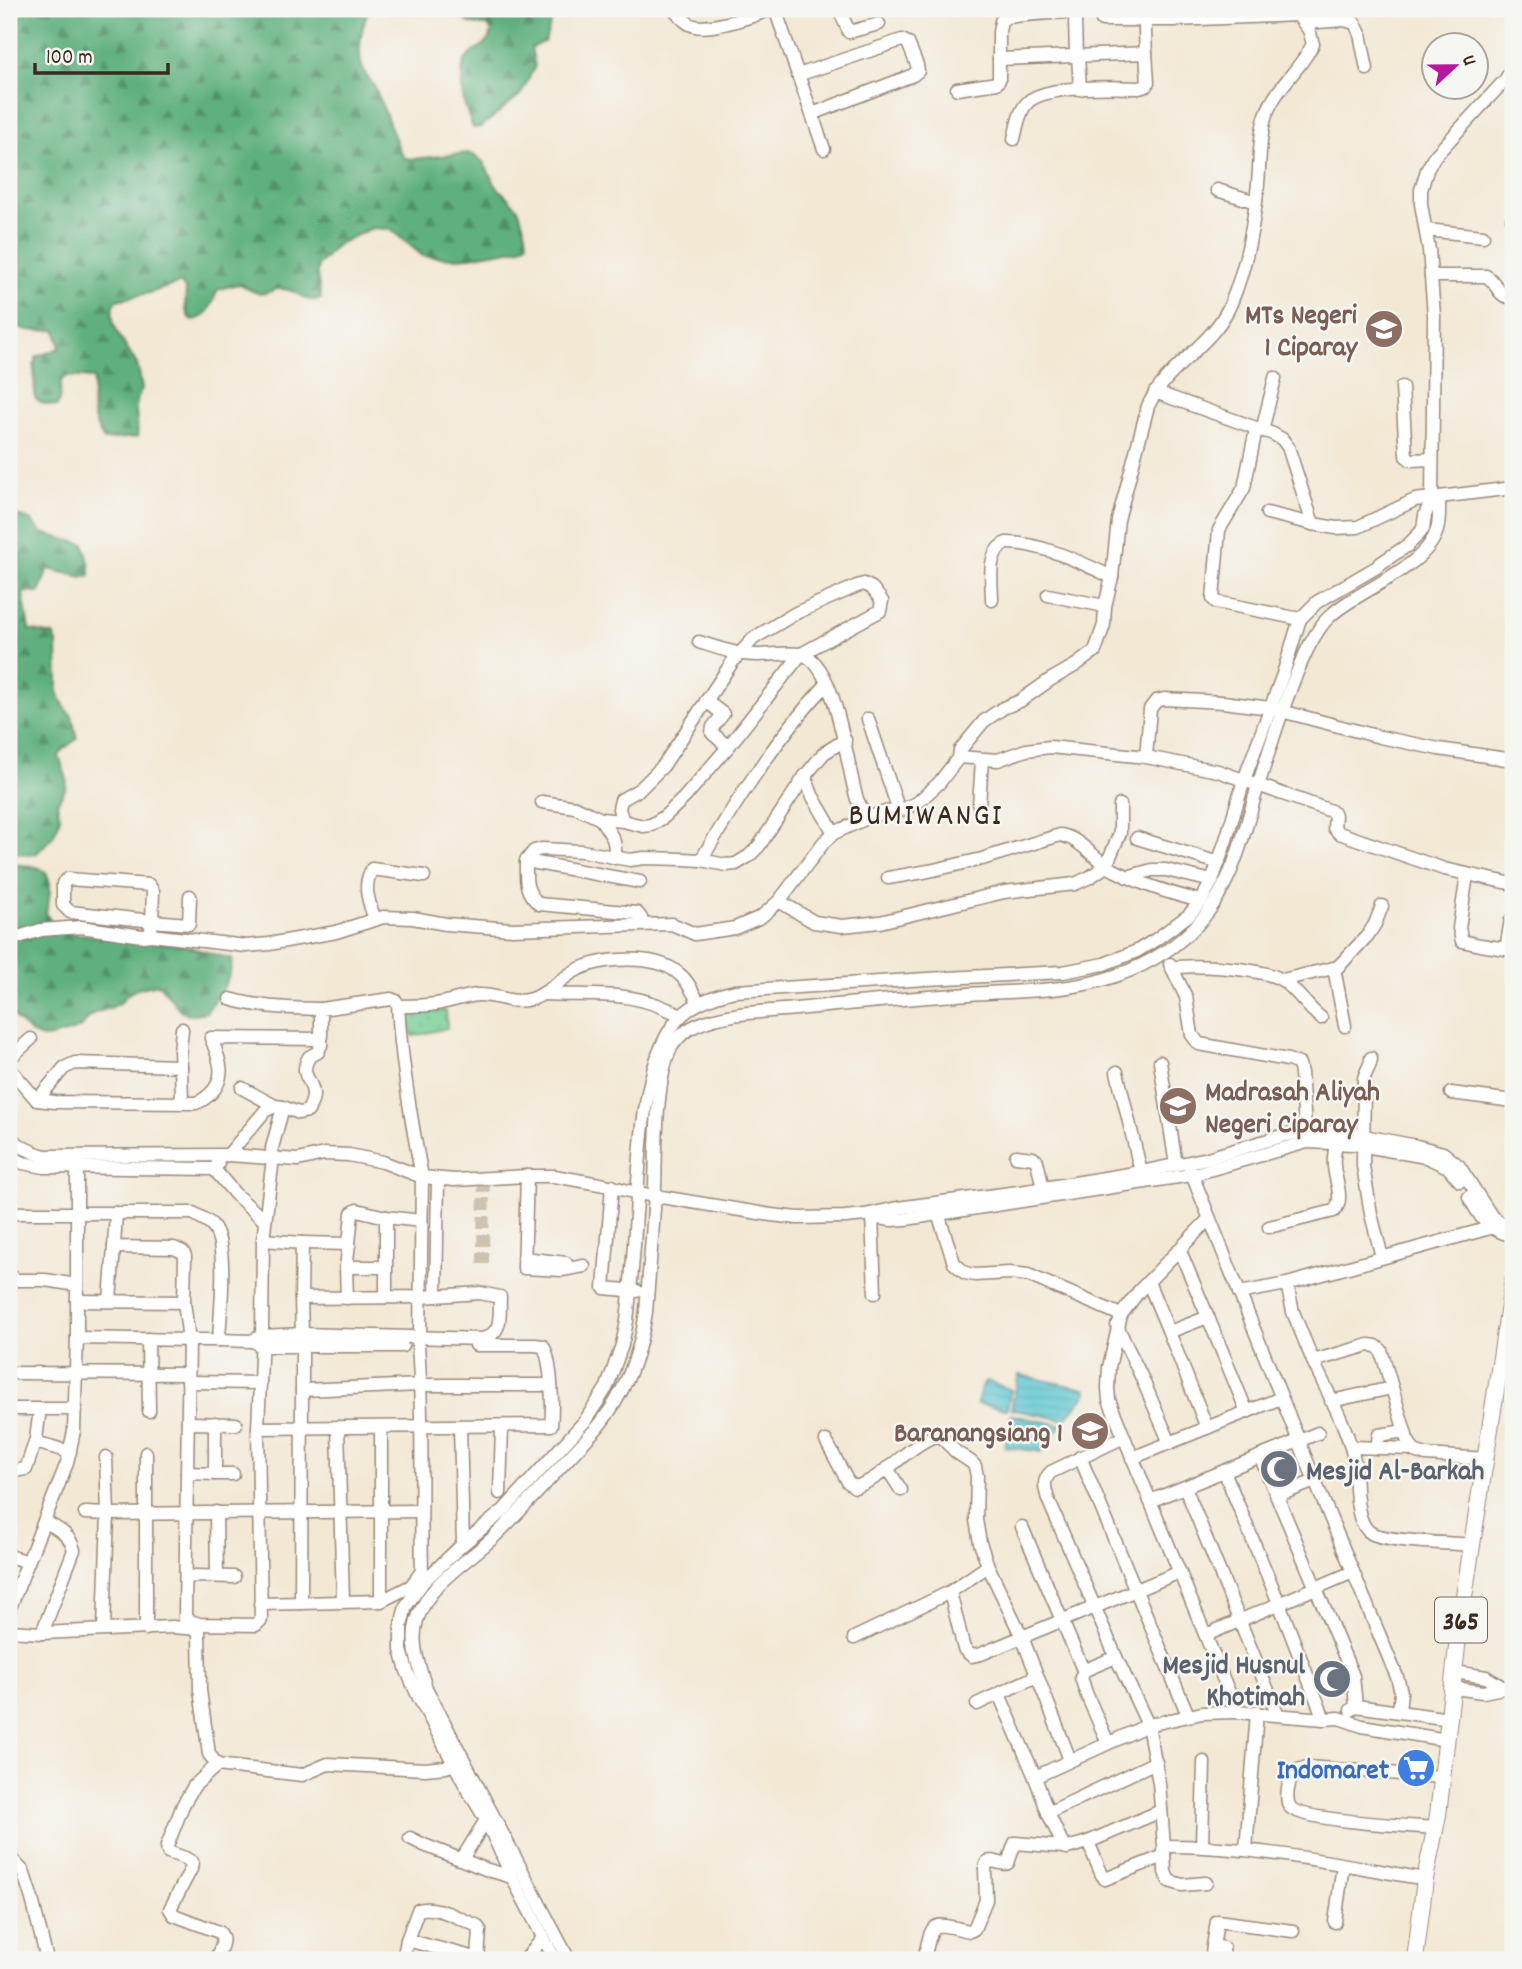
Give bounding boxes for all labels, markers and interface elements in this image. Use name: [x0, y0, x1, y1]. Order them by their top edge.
scale bar: [35, 32, 168, 76]
north arrow: [1420, 32, 1490, 102]
text: 100 m: [46, 44, 93, 74]
text: U: [1453, 52, 1482, 70]
place label: MTs Negeri 1 Ciparay: [1245, 298, 1359, 370]
school or university icon: MTs Negeri 1 Ciparay: [1363, 308, 1405, 350]
district label: BUMIWANGI: [849, 795, 1004, 841]
place label: Madrasah Aliyah Negeri Ciparay: [1205, 1075, 1380, 1147]
school or university icon: Madrasah Aliyah Negeri Ciparay: [1157, 1085, 1199, 1127]
school or university icon: Baranangsiang 1: [1069, 1410, 1111, 1452]
place label: Baranangsiang 1: [894, 1416, 1063, 1456]
mosque icon: Mesjid Al-Barkah: [1258, 1448, 1300, 1490]
place label: Mesjid Al-Barkah: [1306, 1454, 1484, 1494]
road number: 365: [1435, 1597, 1487, 1642]
place label: Mesjid Husnul Khotimah: [1163, 1648, 1305, 1720]
mosque icon: Mesjid Husnul Khotimah: [1311, 1658, 1353, 1700]
supermarket icon: Indomaret: [1395, 1747, 1437, 1789]
place label: Indomaret: [1276, 1753, 1390, 1793]

